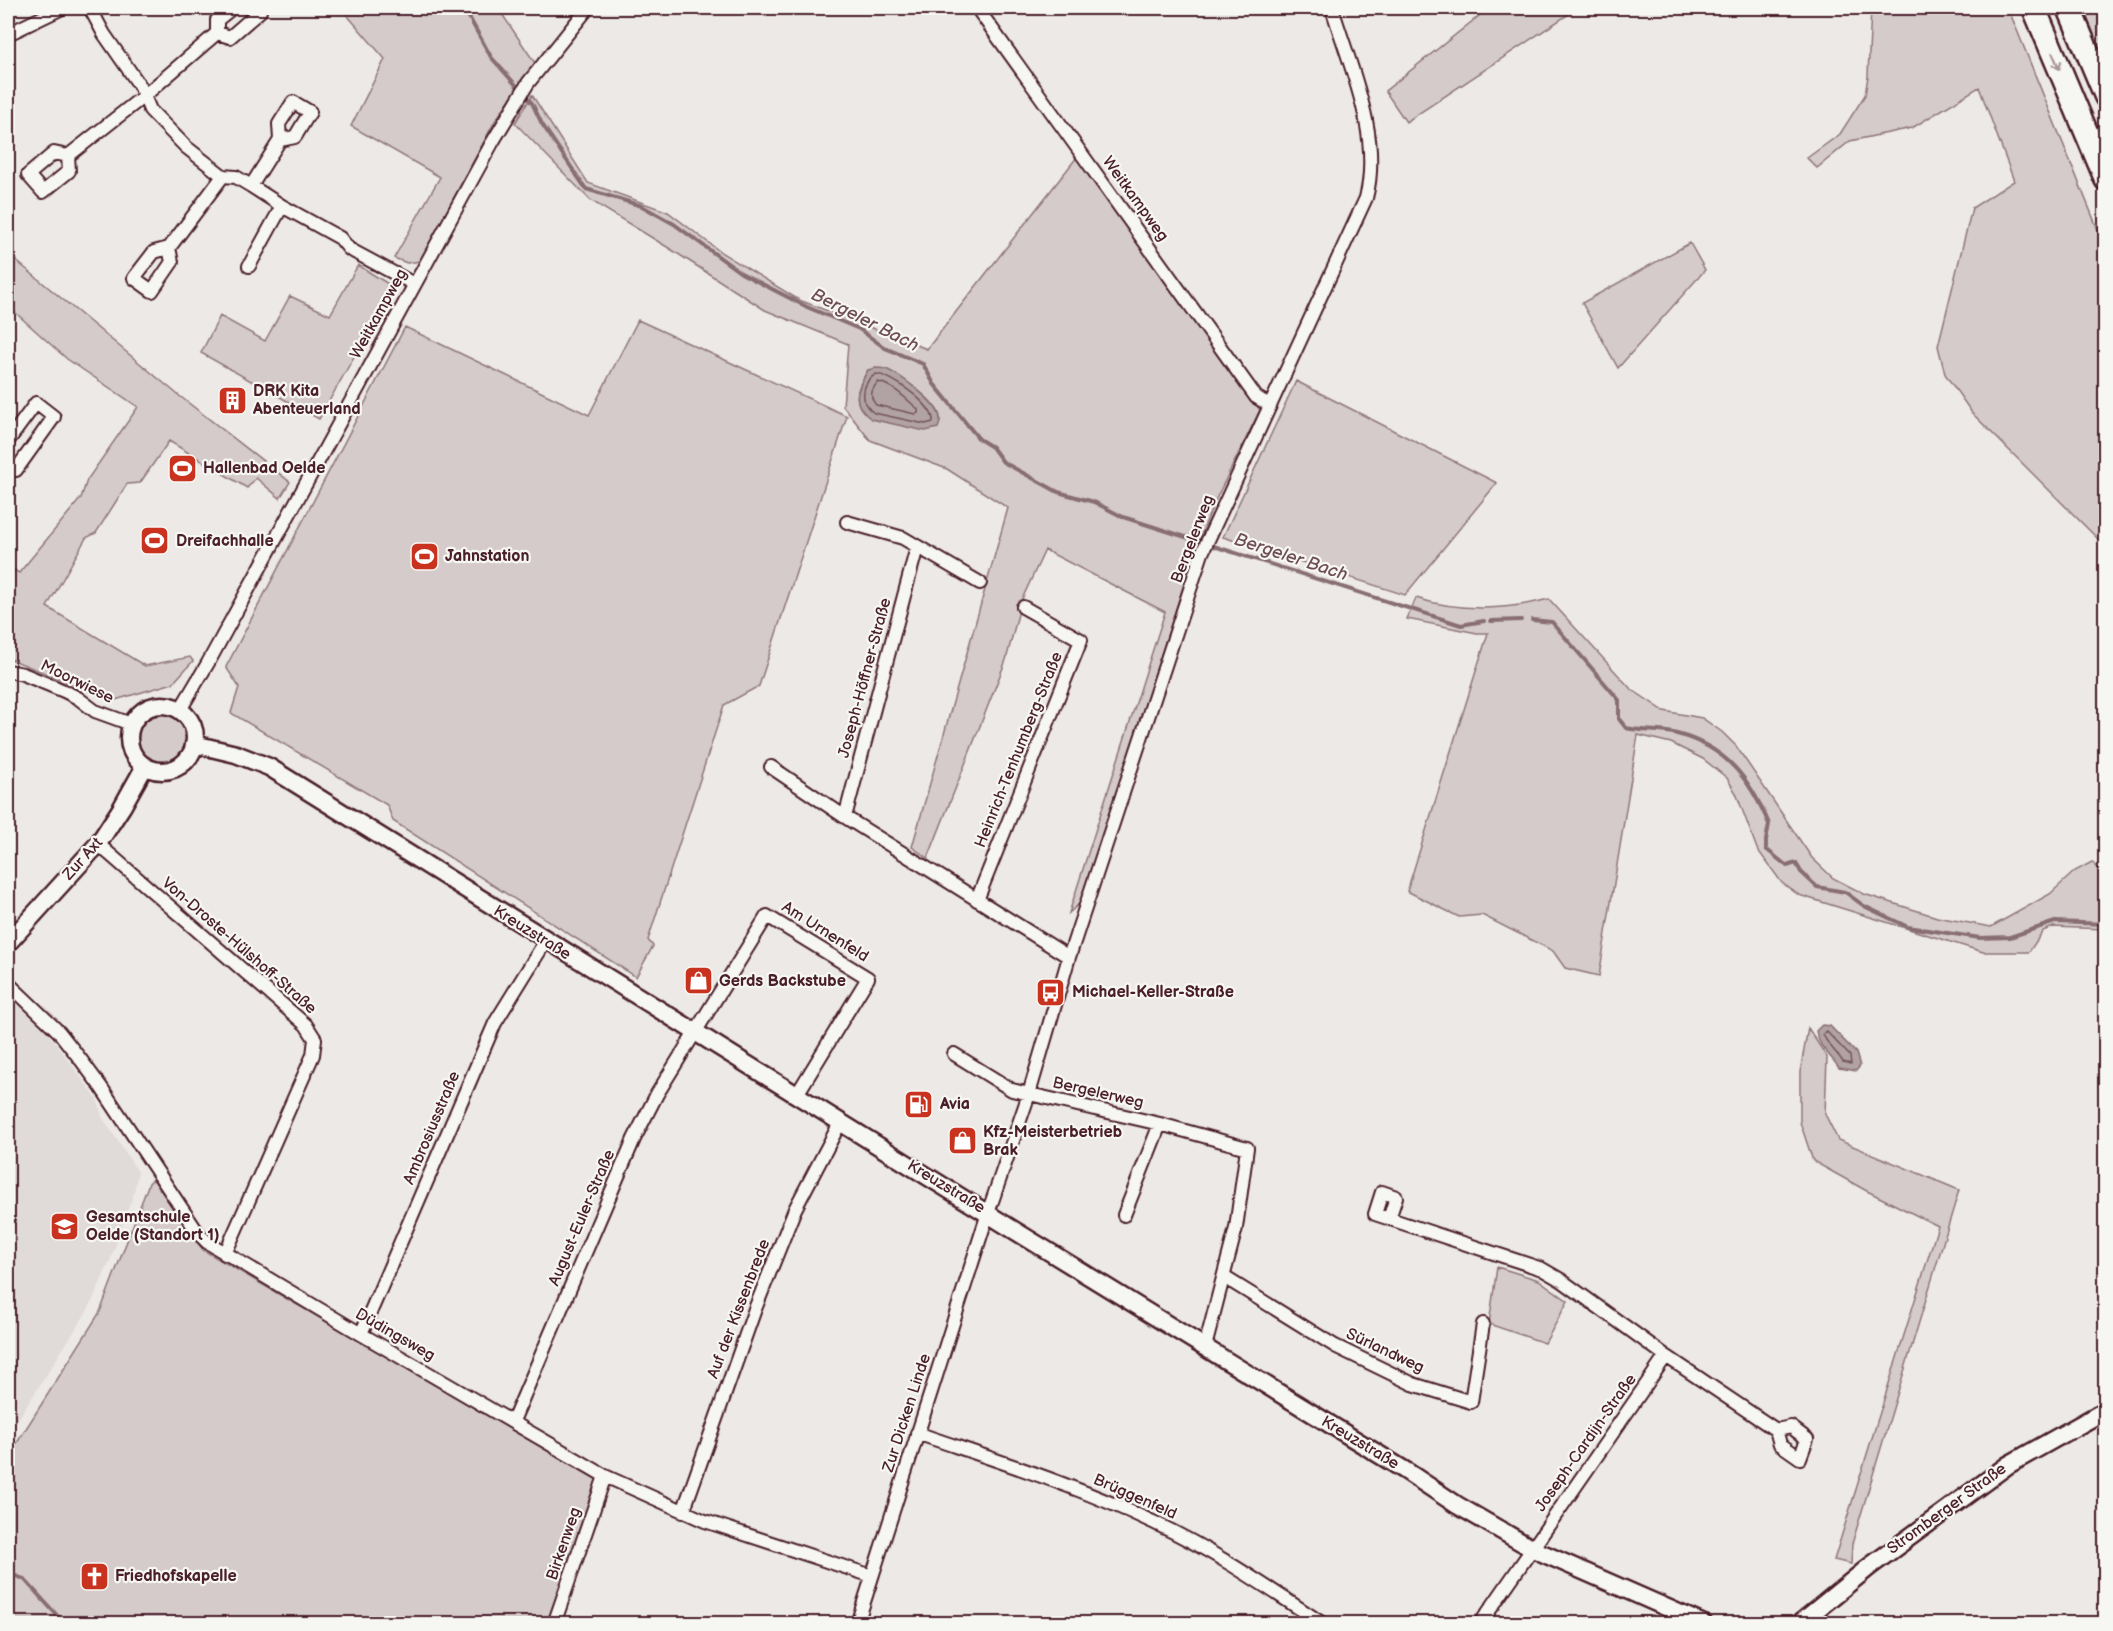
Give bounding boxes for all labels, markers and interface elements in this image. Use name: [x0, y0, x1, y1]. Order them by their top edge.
one-way arrow: [2051, 52, 2062, 70]
street label: Weitkampweg: [1098, 153, 1172, 245]
street label: Weitkampweg: [346, 266, 412, 362]
water label: Bergeler Bach: [808, 284, 922, 356]
place label: DRK Kita Abenteuerland: [252, 382, 361, 419]
building icon: DRK Kita Abenteuerland: [216, 384, 248, 416]
sports icon: Hallenbad Oelde: [166, 452, 198, 484]
place label: Hallenbad Oelde: [203, 459, 325, 478]
street label: Bergelerweg: [1168, 492, 1218, 586]
sports icon: Dreifachhalle: [139, 525, 171, 557]
water label: Bergeler Bach: [1232, 529, 1350, 585]
place label: Dreifachhalle: [176, 532, 274, 551]
sports icon: Jahnstation: [408, 540, 440, 572]
place label: Jahnstation: [445, 547, 529, 566]
street label: Joseph-Höffner-Straße: [834, 595, 896, 760]
street label: Heinrich-Tenhumberg-Straße: [971, 649, 1067, 851]
street label: Moorwiese: [37, 656, 117, 708]
street label: Zur Axt: [58, 834, 107, 885]
street label: Von-Droste-Hülshoff-Straße: [158, 874, 321, 1019]
street label: Am Urnenfeld: [778, 898, 872, 966]
street label: Kreuzstraße: [490, 902, 575, 965]
shop icon: Gerds Backstube: [682, 965, 714, 997]
place label: Gerds Backstube: [719, 972, 846, 991]
bus stop icon: Michael-Keller-Straße: [1035, 976, 1067, 1008]
place label: Michael-Keller-Straße: [1072, 983, 1234, 1002]
street label: Ambrosiusstraße: [400, 1068, 465, 1187]
street label: Bergelerweg: [1051, 1073, 1145, 1113]
fuel station icon: Avia: [903, 1088, 935, 1120]
place label: Avia: [939, 1095, 970, 1114]
place label: Kfz-Meisterbetrieb Brak: [983, 1123, 1123, 1160]
shop icon: Kfz-Meisterbetrieb Brak: [946, 1125, 978, 1157]
street label: August-Euler-Straße: [545, 1147, 619, 1289]
street label: Kreuzstraße: [904, 1156, 989, 1218]
place label: Gesamtschule Oelde (Standort 1): [86, 1208, 220, 1245]
school or university icon: Gesamtschule Oelde (Standort 1): [49, 1210, 81, 1242]
street label: Auf der Kissenbrede: [704, 1236, 775, 1381]
street label: Düdingsweg: [352, 1305, 438, 1365]
street label: Sürlandweg: [1343, 1325, 1427, 1377]
street label: Zur Dicken Linde: [879, 1351, 935, 1476]
street label: Joseph-Cardijn-Straße: [1531, 1370, 1641, 1515]
street label: Kreuzstraße: [1318, 1412, 1403, 1474]
street label: Stromberger Straße: [1884, 1459, 2011, 1559]
street label: Brüggenfeld: [1090, 1470, 1180, 1524]
street label: Birkenweg: [543, 1505, 585, 1583]
church icon: Friedhofskapelle: [78, 1560, 110, 1592]
place label: Friedhofskapelle: [115, 1567, 237, 1586]

